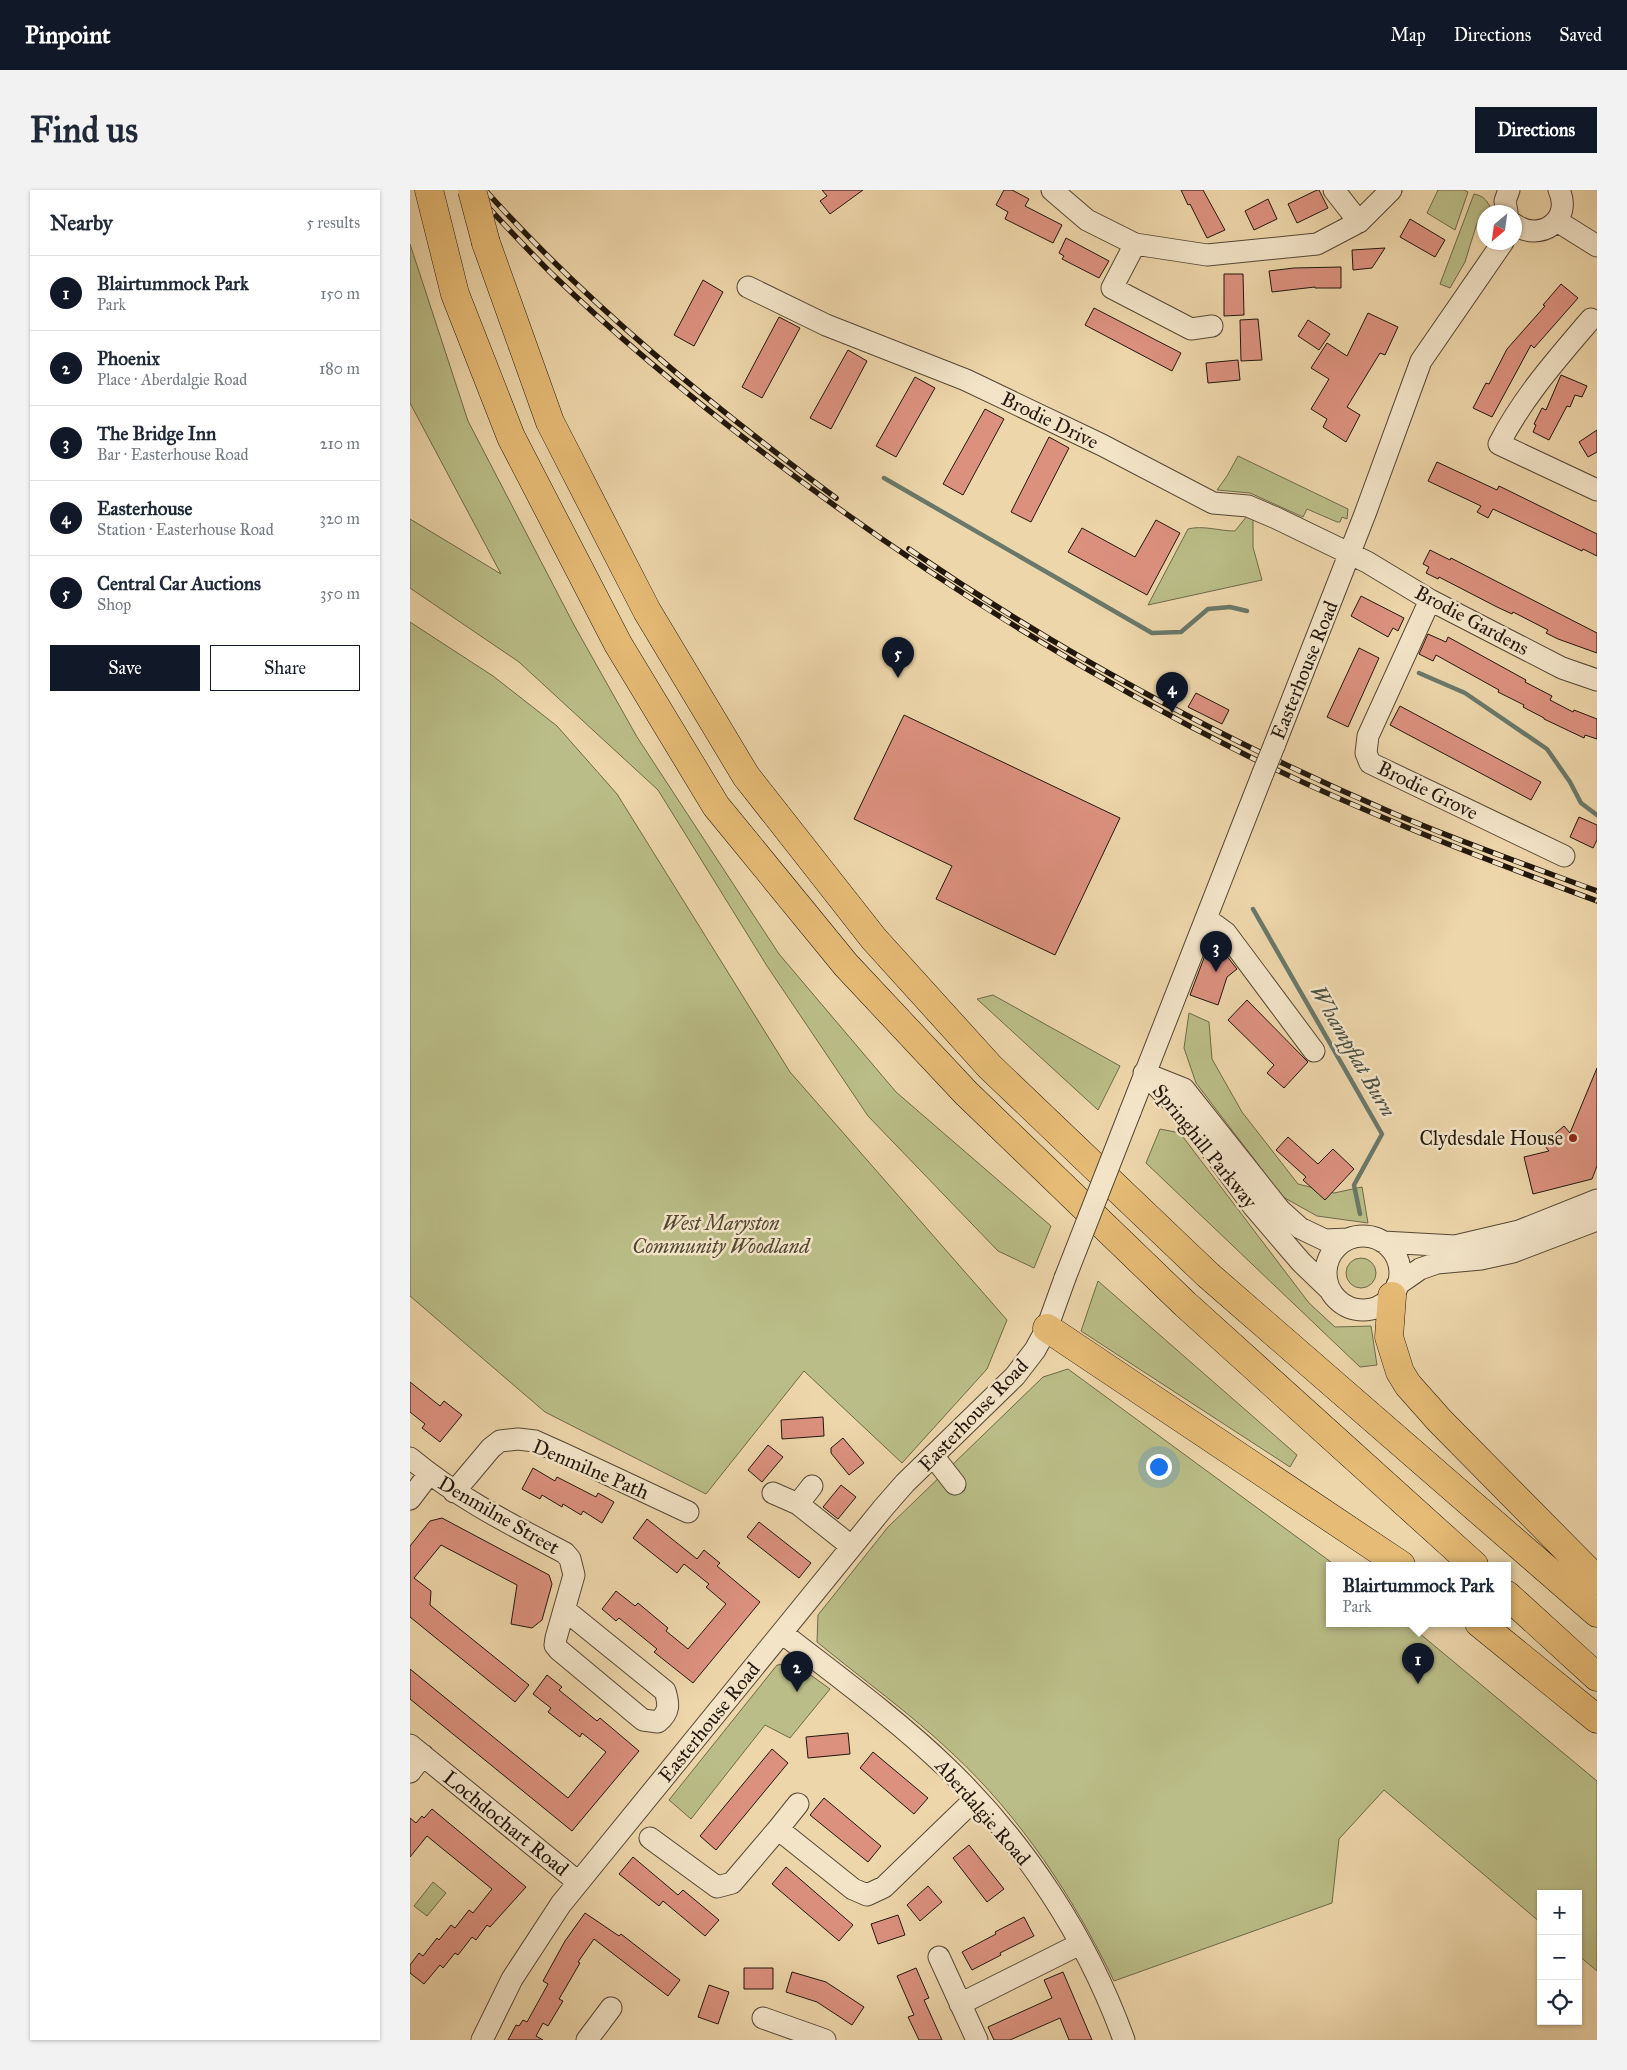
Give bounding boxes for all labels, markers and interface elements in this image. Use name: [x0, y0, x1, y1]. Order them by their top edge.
text: Pinpoint: [25, 20, 111, 50]
text: Map: [1390, 24, 1426, 46]
text: Directions: [1454, 24, 1531, 46]
text: Saved: [1559, 24, 1602, 46]
button: Directions: [1475, 107, 1597, 153]
text: Find us: [30, 109, 138, 152]
north arrow: [1477, 205, 1522, 250]
text: Nearby: [50, 210, 113, 236]
text: 5 results: [306, 213, 360, 232]
text: Blairtummock Park: [97, 272, 249, 295]
text: 1: [63, 284, 69, 303]
text: 150 m: [320, 284, 360, 303]
text: Park: [97, 295, 126, 314]
text: Phoenix: [97, 347, 160, 370]
text: 2: [62, 359, 70, 378]
text: 180 m: [319, 359, 360, 378]
text: Place · Aberdalgie Road: [97, 370, 247, 389]
street label: Brodie Drive: [998, 386, 1102, 454]
text: The Bridge Inn: [97, 422, 216, 445]
text: 3: [63, 434, 69, 453]
text: 210 m: [320, 434, 360, 453]
text: Bar · Easterhouse Road: [97, 445, 249, 464]
text: Easterhouse: [97, 497, 192, 520]
text: 4: [62, 509, 70, 528]
text: 320 m: [320, 509, 360, 528]
text: Station · Easterhouse Road: [97, 520, 274, 539]
text: Central Car Auctions: [97, 572, 261, 595]
street label: Brodie Gardens: [1411, 580, 1533, 660]
text: 5: [62, 584, 70, 603]
text: 350 m: [320, 584, 360, 603]
text: Shop: [97, 595, 131, 614]
street label: Easterhouse Road: [1265, 597, 1343, 743]
pin: 5: [882, 637, 914, 678]
button: Save: [50, 645, 200, 691]
button: Share: [210, 645, 360, 691]
pin: 4: [1156, 672, 1188, 713]
street label: Brodie Grove: [1374, 755, 1482, 825]
pin: 3: [1200, 931, 1232, 972]
water label: Whampflat Burn: [1304, 980, 1401, 1122]
street label: Springhill Parkway: [1147, 1079, 1263, 1214]
place label: Clydesdale House: [1419, 1126, 1563, 1150]
marker: Clydesdale House: [1567, 1132, 1579, 1144]
park label: West Maryston Community Woodland: [632, 1211, 811, 1258]
street label: Easterhouse Road: [913, 1354, 1033, 1476]
street label: Denmilne Path: [529, 1434, 653, 1504]
your location: [1146, 1454, 1172, 1480]
street label: Denmilne Street: [434, 1471, 564, 1559]
popup: [1326, 1562, 1511, 1627]
text: Blairtummock Park: [1343, 1574, 1494, 1597]
text: Park: [1343, 1597, 1372, 1616]
pin: 1: [1402, 1643, 1434, 1684]
pin: 2: [781, 1651, 813, 1692]
street label: Easterhouse Road: [653, 1657, 765, 1787]
street label: Aberdalgie Road: [929, 1753, 1036, 1871]
street label: Lochdochart Road: [438, 1765, 574, 1881]
map controls: [1537, 1890, 1582, 2025]
button: +: [1537, 1890, 1582, 1935]
button: −: [1537, 1935, 1582, 1980]
button: locate: [1537, 1980, 1582, 2025]

